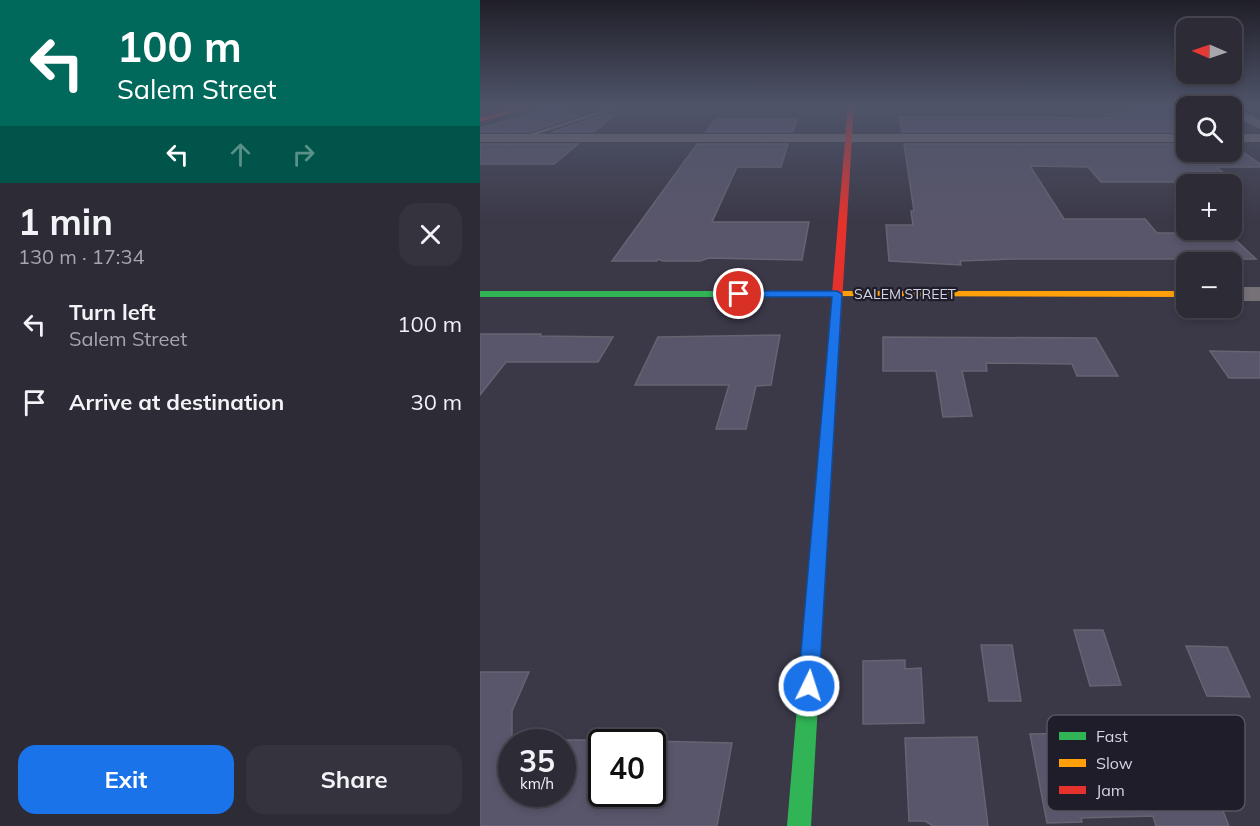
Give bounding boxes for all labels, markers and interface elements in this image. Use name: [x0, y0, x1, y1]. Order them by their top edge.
north arrow: [1176, 18, 1242, 84]
map controls: [1176, 18, 1242, 318]
text: 100 m: [117, 20, 242, 73]
icon: left: [18, 24, 96, 102]
text: Salem Street: [117, 72, 277, 106]
button: search: [1176, 96, 1242, 162]
icon: left: [161, 138, 194, 171]
icon: ahead: [224, 138, 257, 171]
icon: right: [287, 138, 320, 171]
button: +: [1176, 174, 1242, 240]
text: 1 min: [18, 199, 113, 244]
button: close: [399, 203, 462, 266]
text: 130 m · 17:34: [18, 244, 144, 269]
button: −: [1176, 252, 1242, 318]
pin: [713, 268, 764, 319]
icon: arrive: [722, 277, 755, 310]
street label: SALEM STREET: [854, 285, 956, 303]
text: Turn left: [69, 298, 156, 326]
icon: left: [18, 308, 51, 341]
text: 100 m: [397, 310, 462, 338]
text: Salem Street: [69, 326, 187, 351]
icon: arrive: [18, 386, 51, 419]
text: Arrive at destination: [69, 388, 284, 416]
text: 30 m: [411, 388, 462, 416]
position arrow: [777, 654, 841, 718]
legend: [1047, 715, 1245, 811]
text: Fast: [1096, 726, 1128, 746]
speed limit sign: 40: [588, 729, 666, 807]
text: 35: [519, 742, 555, 780]
button: Exit: [18, 745, 234, 814]
button: Share: [246, 745, 462, 814]
text: Slow: [1096, 753, 1133, 773]
text: km/h: [520, 774, 554, 793]
text: Jam: [1096, 780, 1125, 800]

